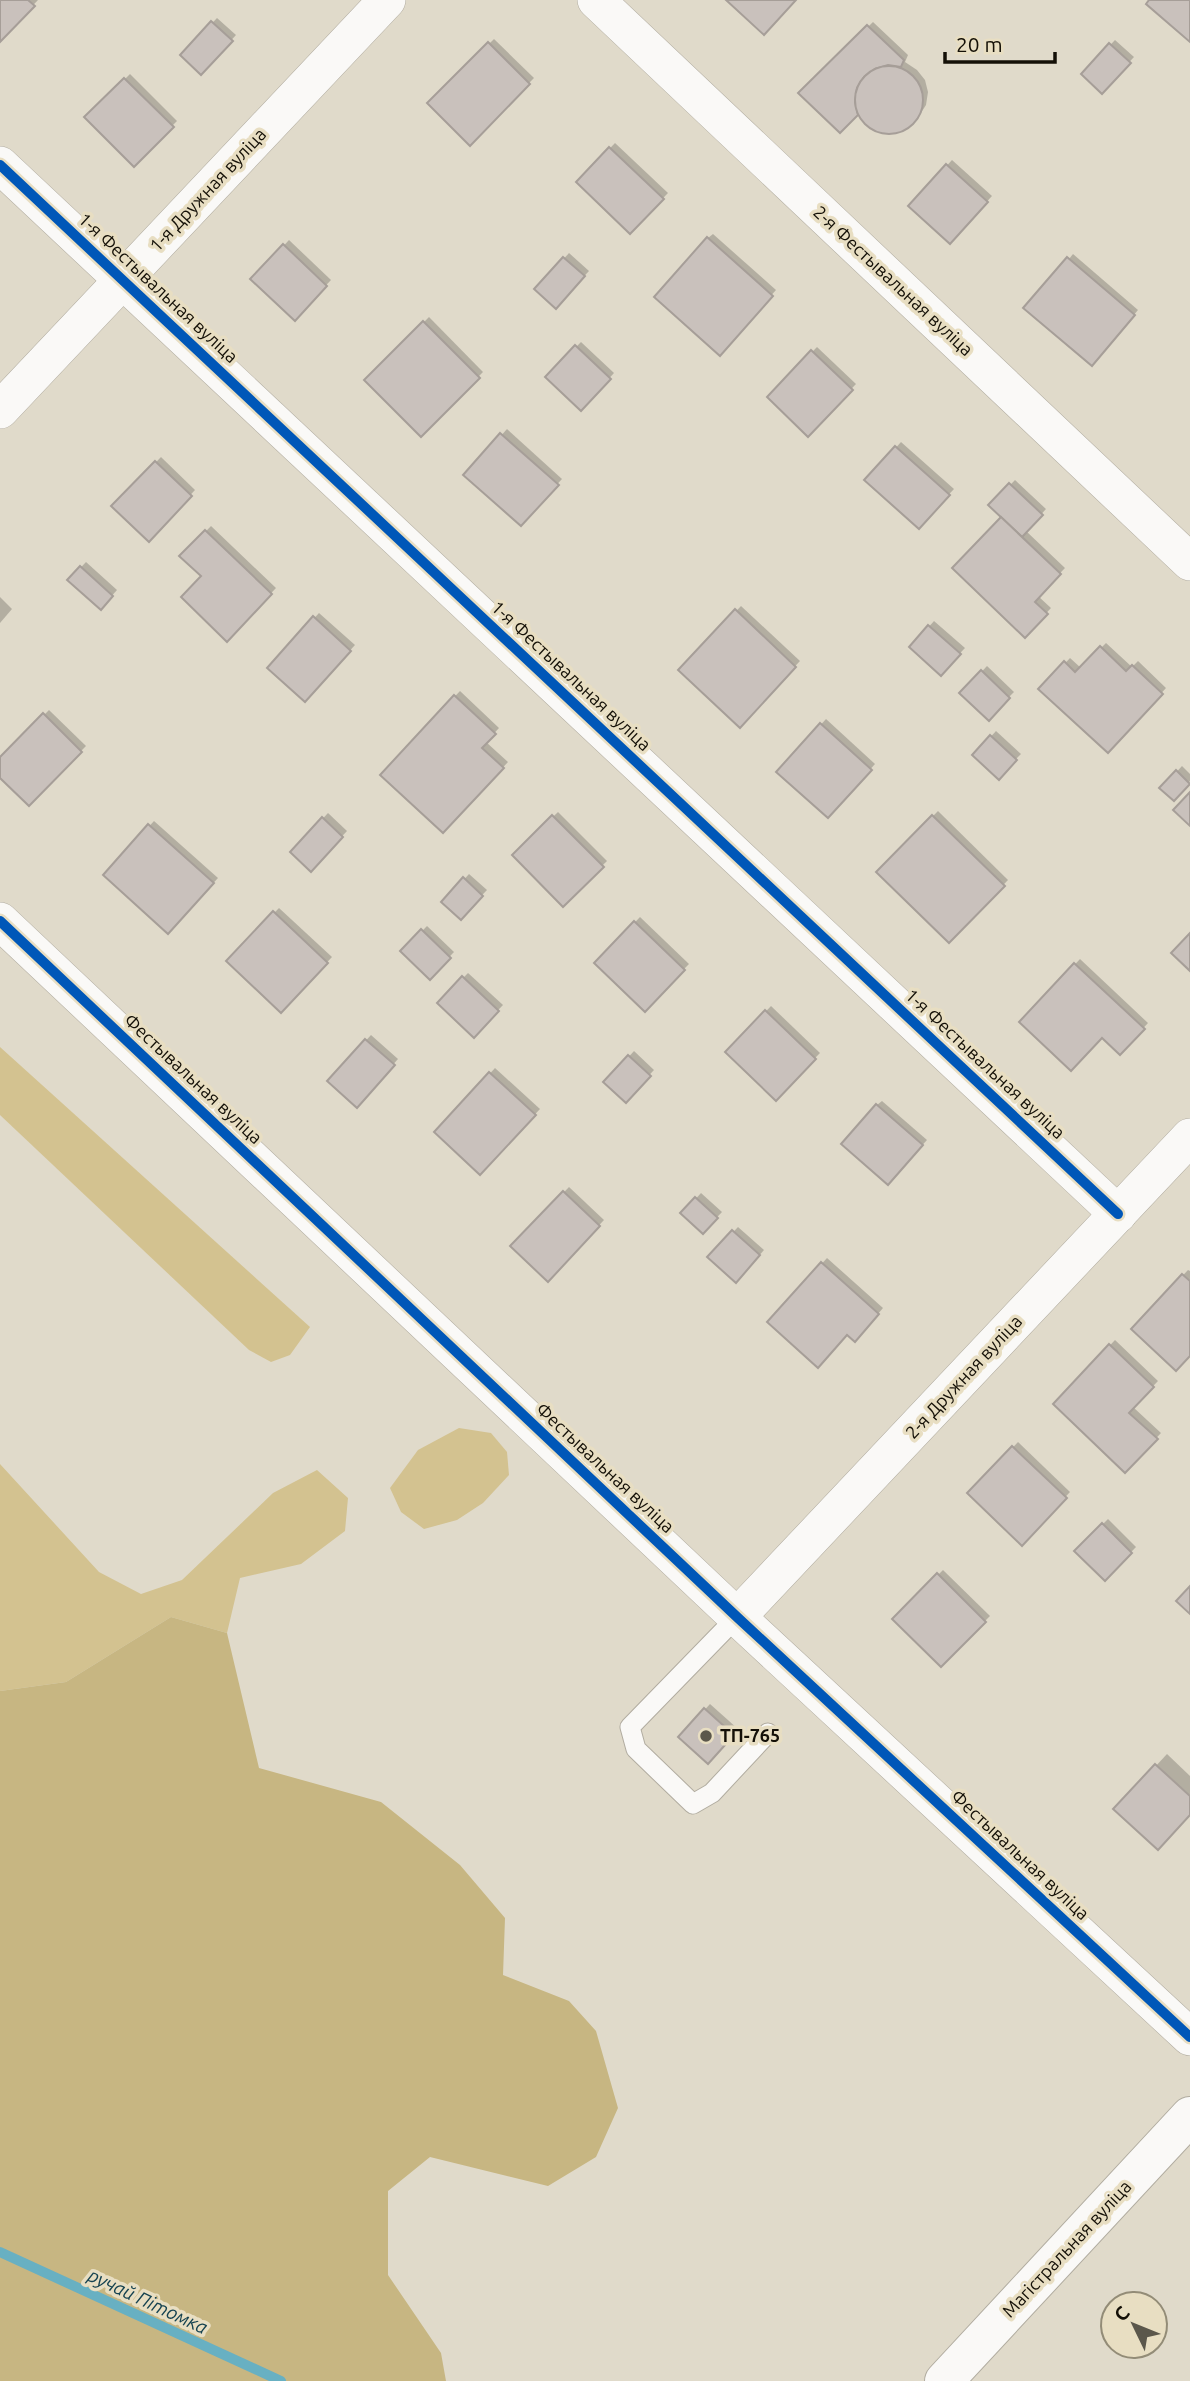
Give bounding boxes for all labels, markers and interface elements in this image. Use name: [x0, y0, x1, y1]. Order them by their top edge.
scale bar: [945, 21, 1055, 65]
text: 20 m: [956, 32, 1003, 56]
street label: 1-я Дружная вуліца: [145, 124, 269, 255]
street label: 2-я Фестывальная вуліца: [810, 201, 977, 359]
street label: 1-я Фестывальная вуліца: [75, 208, 242, 366]
street label: 1-я Фестывальная вуліца: [488, 596, 655, 754]
street label: 1-я Фестывальная вуліца: [902, 984, 1069, 1142]
street label: Фестывальная вуліца: [121, 1009, 267, 1147]
street label: 2-я Дружная вуліца: [901, 1311, 1025, 1442]
street label: Фестывальная вуліца: [533, 1398, 679, 1536]
place label: ТП-765: [720, 1725, 780, 1745]
marker: ТП-765: [698, 1728, 714, 1744]
street label: Фестывальная вуліца: [948, 1785, 1094, 1923]
street label: Магістральная вуліца: [998, 2176, 1135, 2321]
water label: ручай Пітомка: [84, 2263, 211, 2338]
north arrow: [1099, 2290, 1169, 2360]
text: С: [1109, 2301, 1134, 2325]

